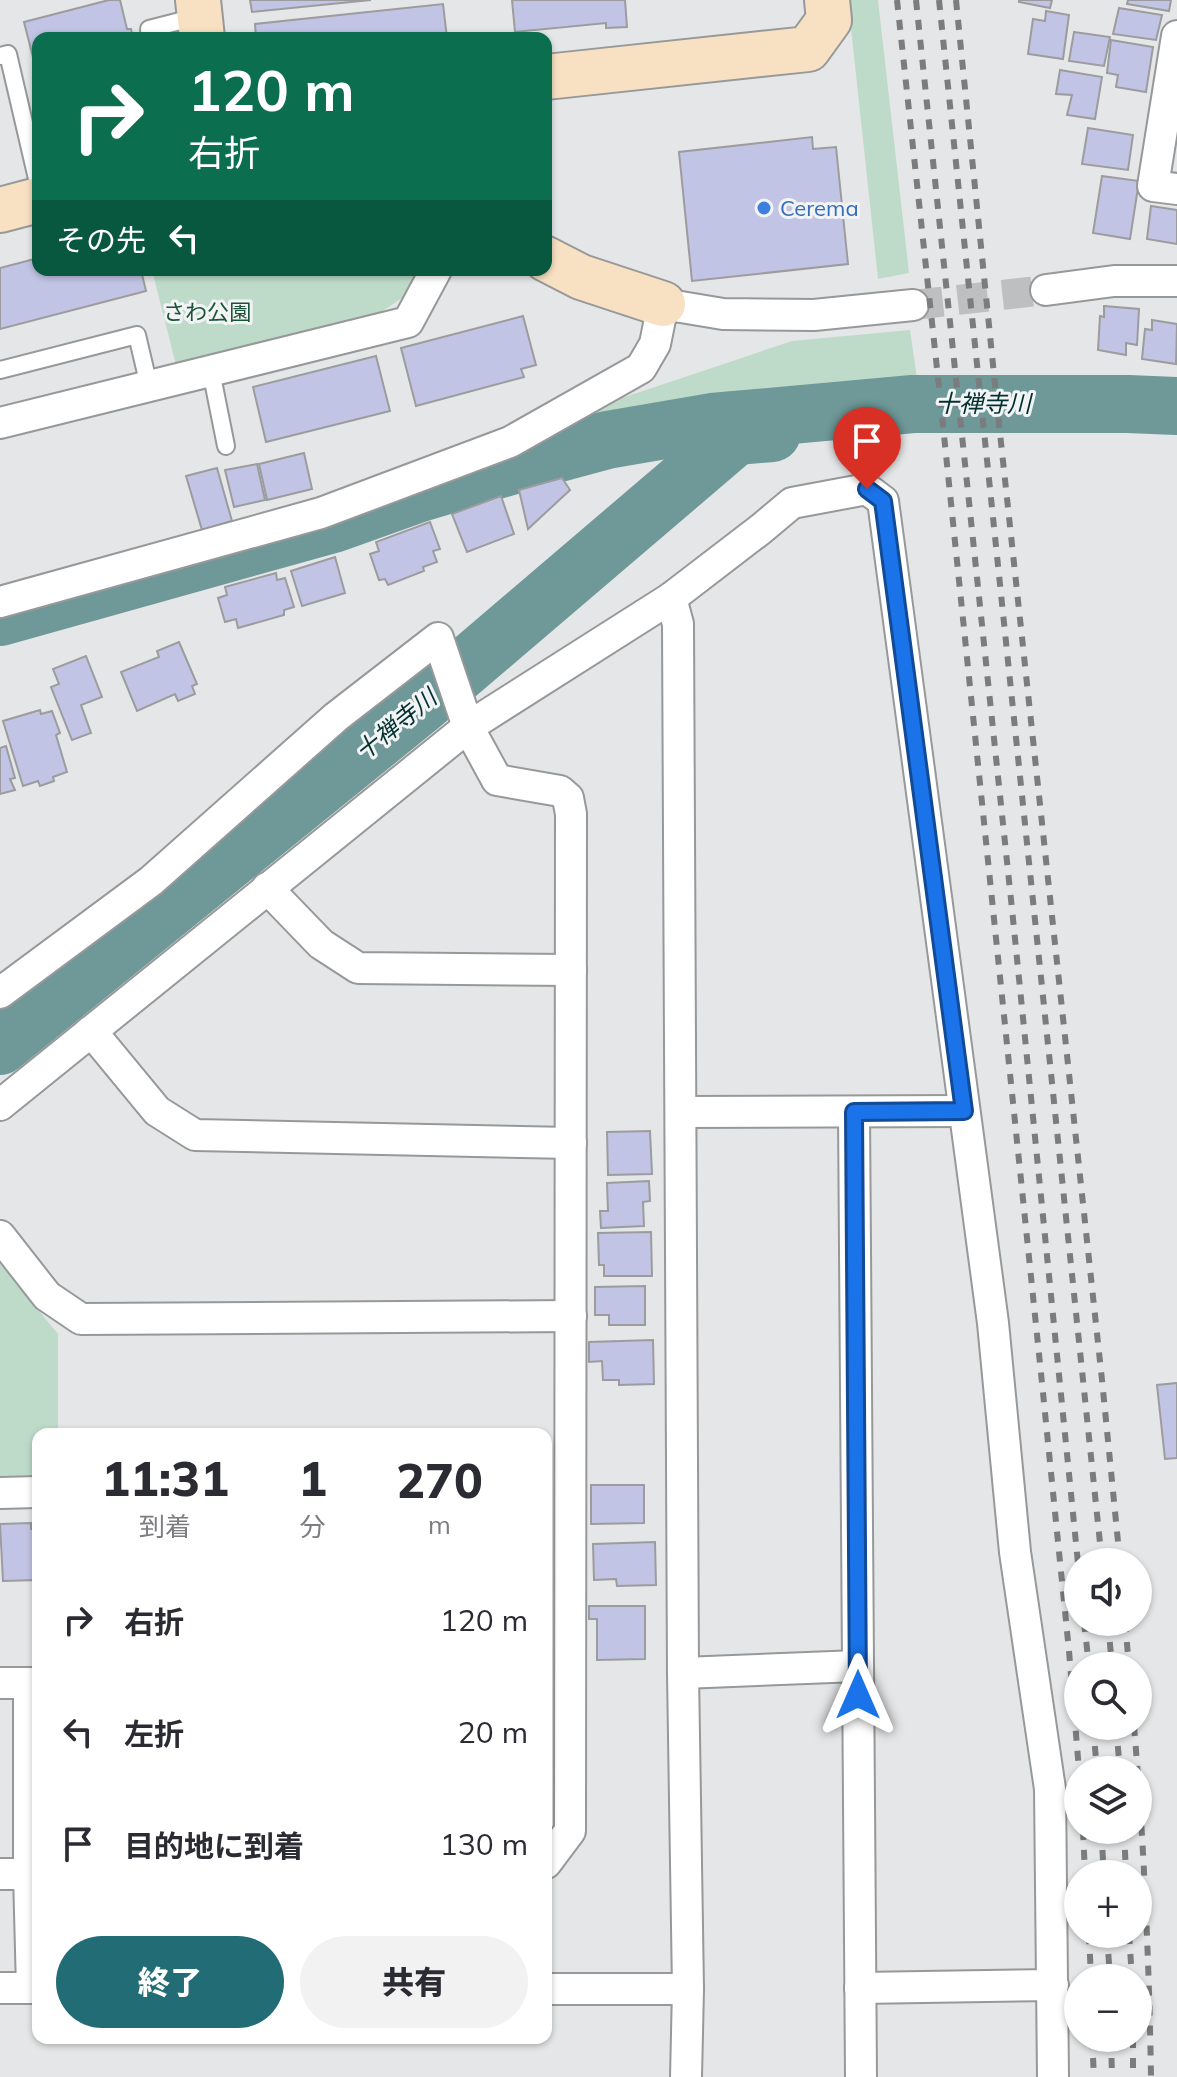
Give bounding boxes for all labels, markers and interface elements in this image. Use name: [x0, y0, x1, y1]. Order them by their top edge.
text: 120 m: [188, 55, 355, 125]
icon: right: [56, 64, 160, 168]
text: 右折: [188, 130, 260, 175]
place label: Cerema: [780, 194, 859, 222]
marker: Cerema: [755, 199, 773, 217]
icon: left: [162, 216, 206, 260]
text: その先: [56, 221, 146, 259]
park label: さわ公園: [163, 298, 251, 326]
water label: 十禅寺川: [935, 388, 1034, 418]
pin: [833, 407, 901, 489]
icon: arrive: [845, 419, 889, 463]
water label: 十禅寺川: [349, 680, 444, 766]
text: 11:31: [101, 1448, 229, 1508]
text: 1: [298, 1448, 327, 1508]
text: 270: [396, 1450, 483, 1510]
text: m: [428, 1508, 451, 1541]
text: 到着: [139, 1510, 191, 1543]
text: 分: [300, 1510, 326, 1543]
map controls: [1064, 1548, 1152, 2052]
button: sound: [1064, 1548, 1152, 1636]
icon: right: [56, 1598, 100, 1642]
text: 120 m: [440, 1601, 528, 1639]
text: 右折: [124, 1603, 184, 1641]
button: search: [1064, 1652, 1152, 1740]
position arrow: [816, 1653, 900, 1737]
icon: left: [56, 1710, 100, 1754]
text: 20 m: [458, 1713, 528, 1751]
text: 左折: [124, 1715, 184, 1753]
button: layers: [1064, 1756, 1152, 1844]
icon: arrive: [56, 1822, 100, 1866]
text: 130 m: [440, 1825, 528, 1863]
text: 目的地に到着: [124, 1827, 304, 1865]
button: +: [1064, 1860, 1152, 1948]
button: 終了: [56, 1936, 284, 2028]
button: 共有: [300, 1936, 528, 2028]
button: −: [1064, 1964, 1152, 2052]

